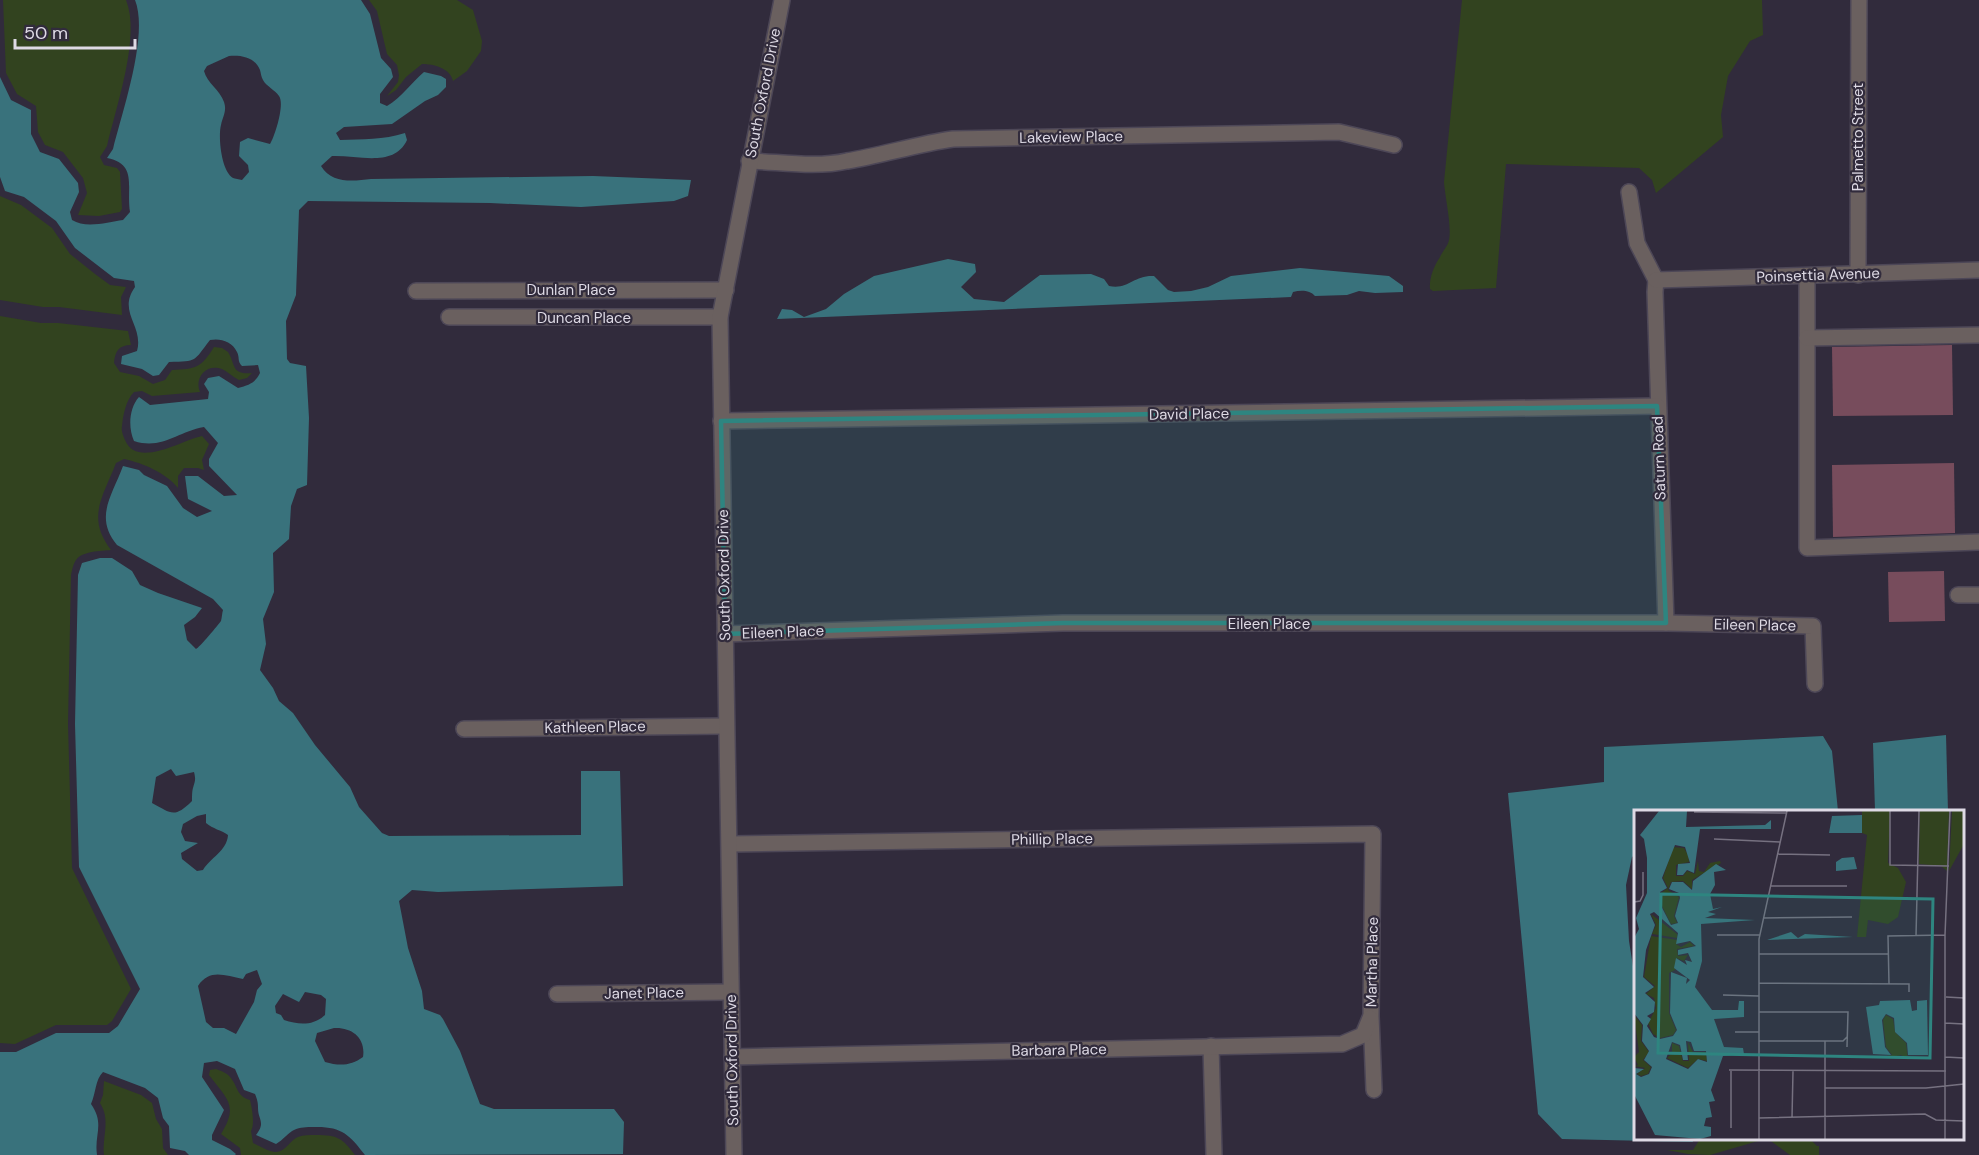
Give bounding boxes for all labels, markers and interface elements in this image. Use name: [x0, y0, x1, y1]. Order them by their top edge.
scale bar: [15, 12, 135, 50]
text: 50 m: [24, 21, 68, 45]
street label: South Oxford Drive: [741, 26, 785, 160]
street label: Palmetto Street: [1848, 83, 1868, 191]
street label: Lakeview Place: [1019, 126, 1123, 148]
street label: Poinsettia Avenue: [1756, 263, 1880, 287]
street label: Dunlan Place: [527, 280, 615, 300]
street label: Duncan Place: [537, 308, 631, 328]
street label: David Place: [1149, 403, 1229, 425]
street label: Saturn Road: [1648, 416, 1670, 500]
street label: South Oxford Drive: [713, 509, 735, 641]
street label: Eileen Place: [1228, 614, 1310, 634]
street label: Eileen Place: [1714, 614, 1796, 636]
street label: Eileen Place: [741, 621, 825, 643]
street label: Kathleen Place: [544, 716, 646, 738]
inset map: [1634, 810, 1964, 1140]
street label: Phillip Place: [1011, 828, 1093, 850]
street label: Martha Place: [1361, 917, 1383, 1007]
street label: Janet Place: [604, 982, 684, 1004]
street label: South Oxford Drive: [721, 994, 743, 1126]
street label: Barbara Place: [1011, 1039, 1107, 1061]

